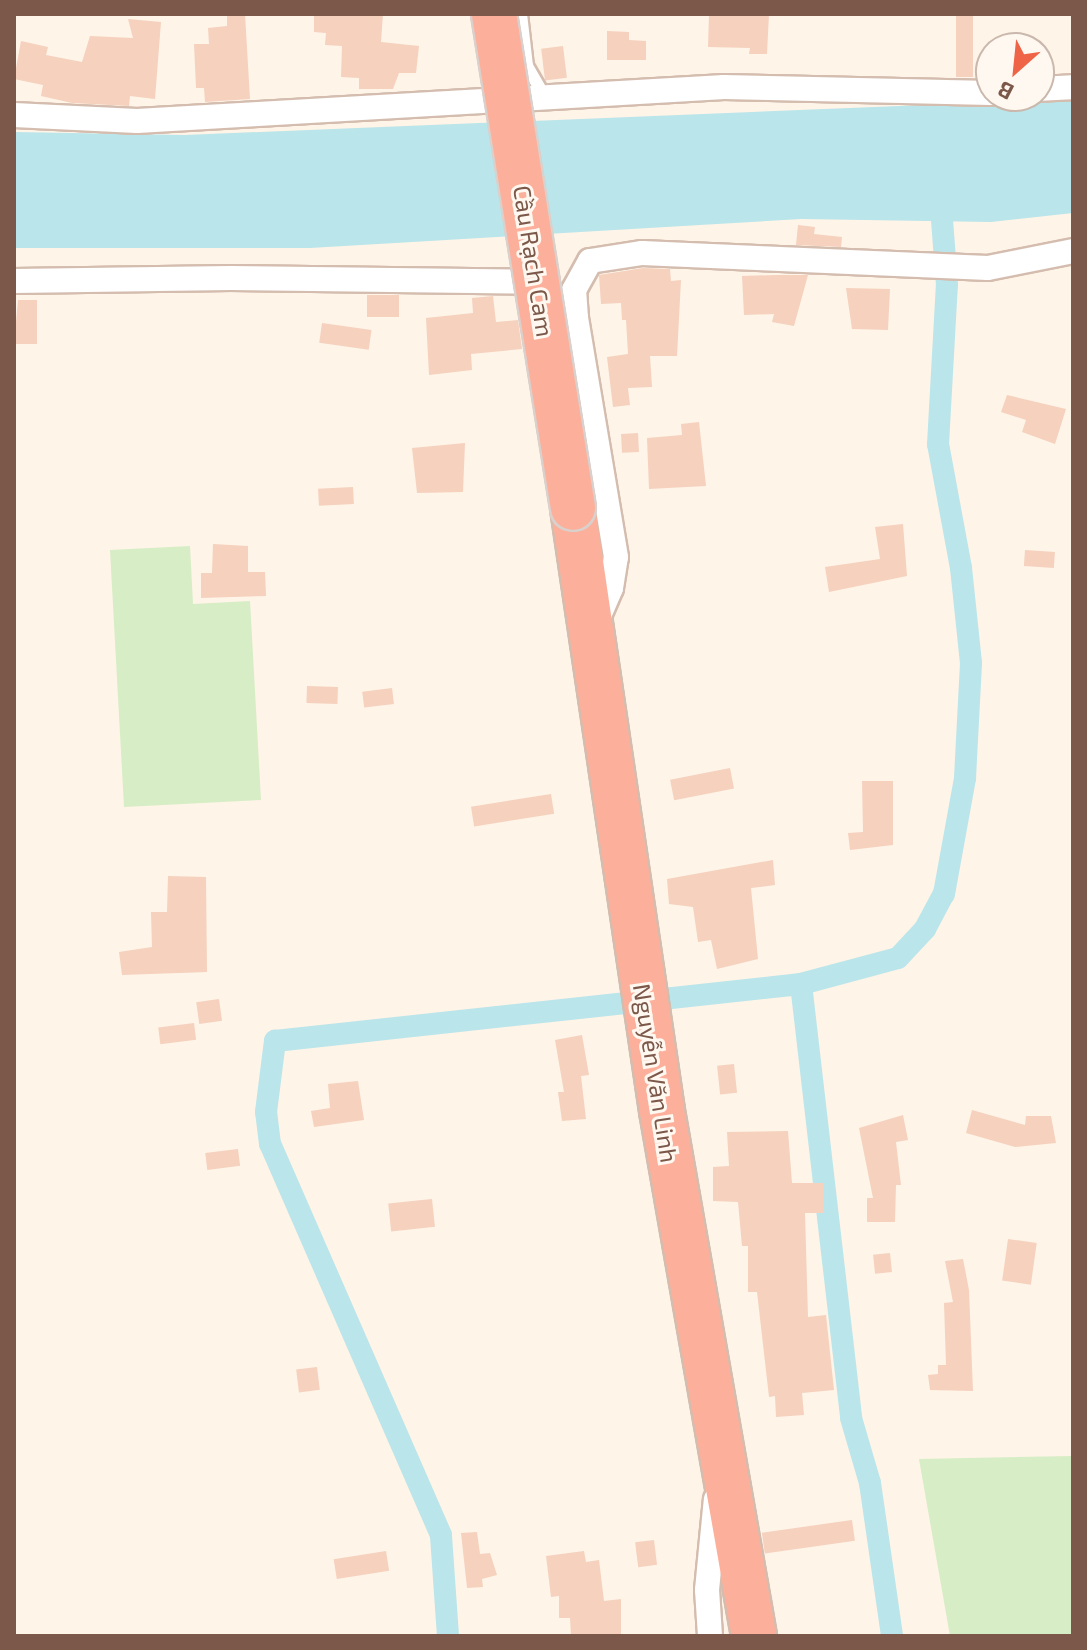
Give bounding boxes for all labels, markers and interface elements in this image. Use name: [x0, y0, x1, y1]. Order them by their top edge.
north arrow: [975, 32, 1055, 112]
text: B: [993, 77, 1017, 106]
street label: Cầu Rạch Cam: [508, 183, 560, 339]
street label: Nguyễn Văn Linh: [628, 981, 684, 1165]

